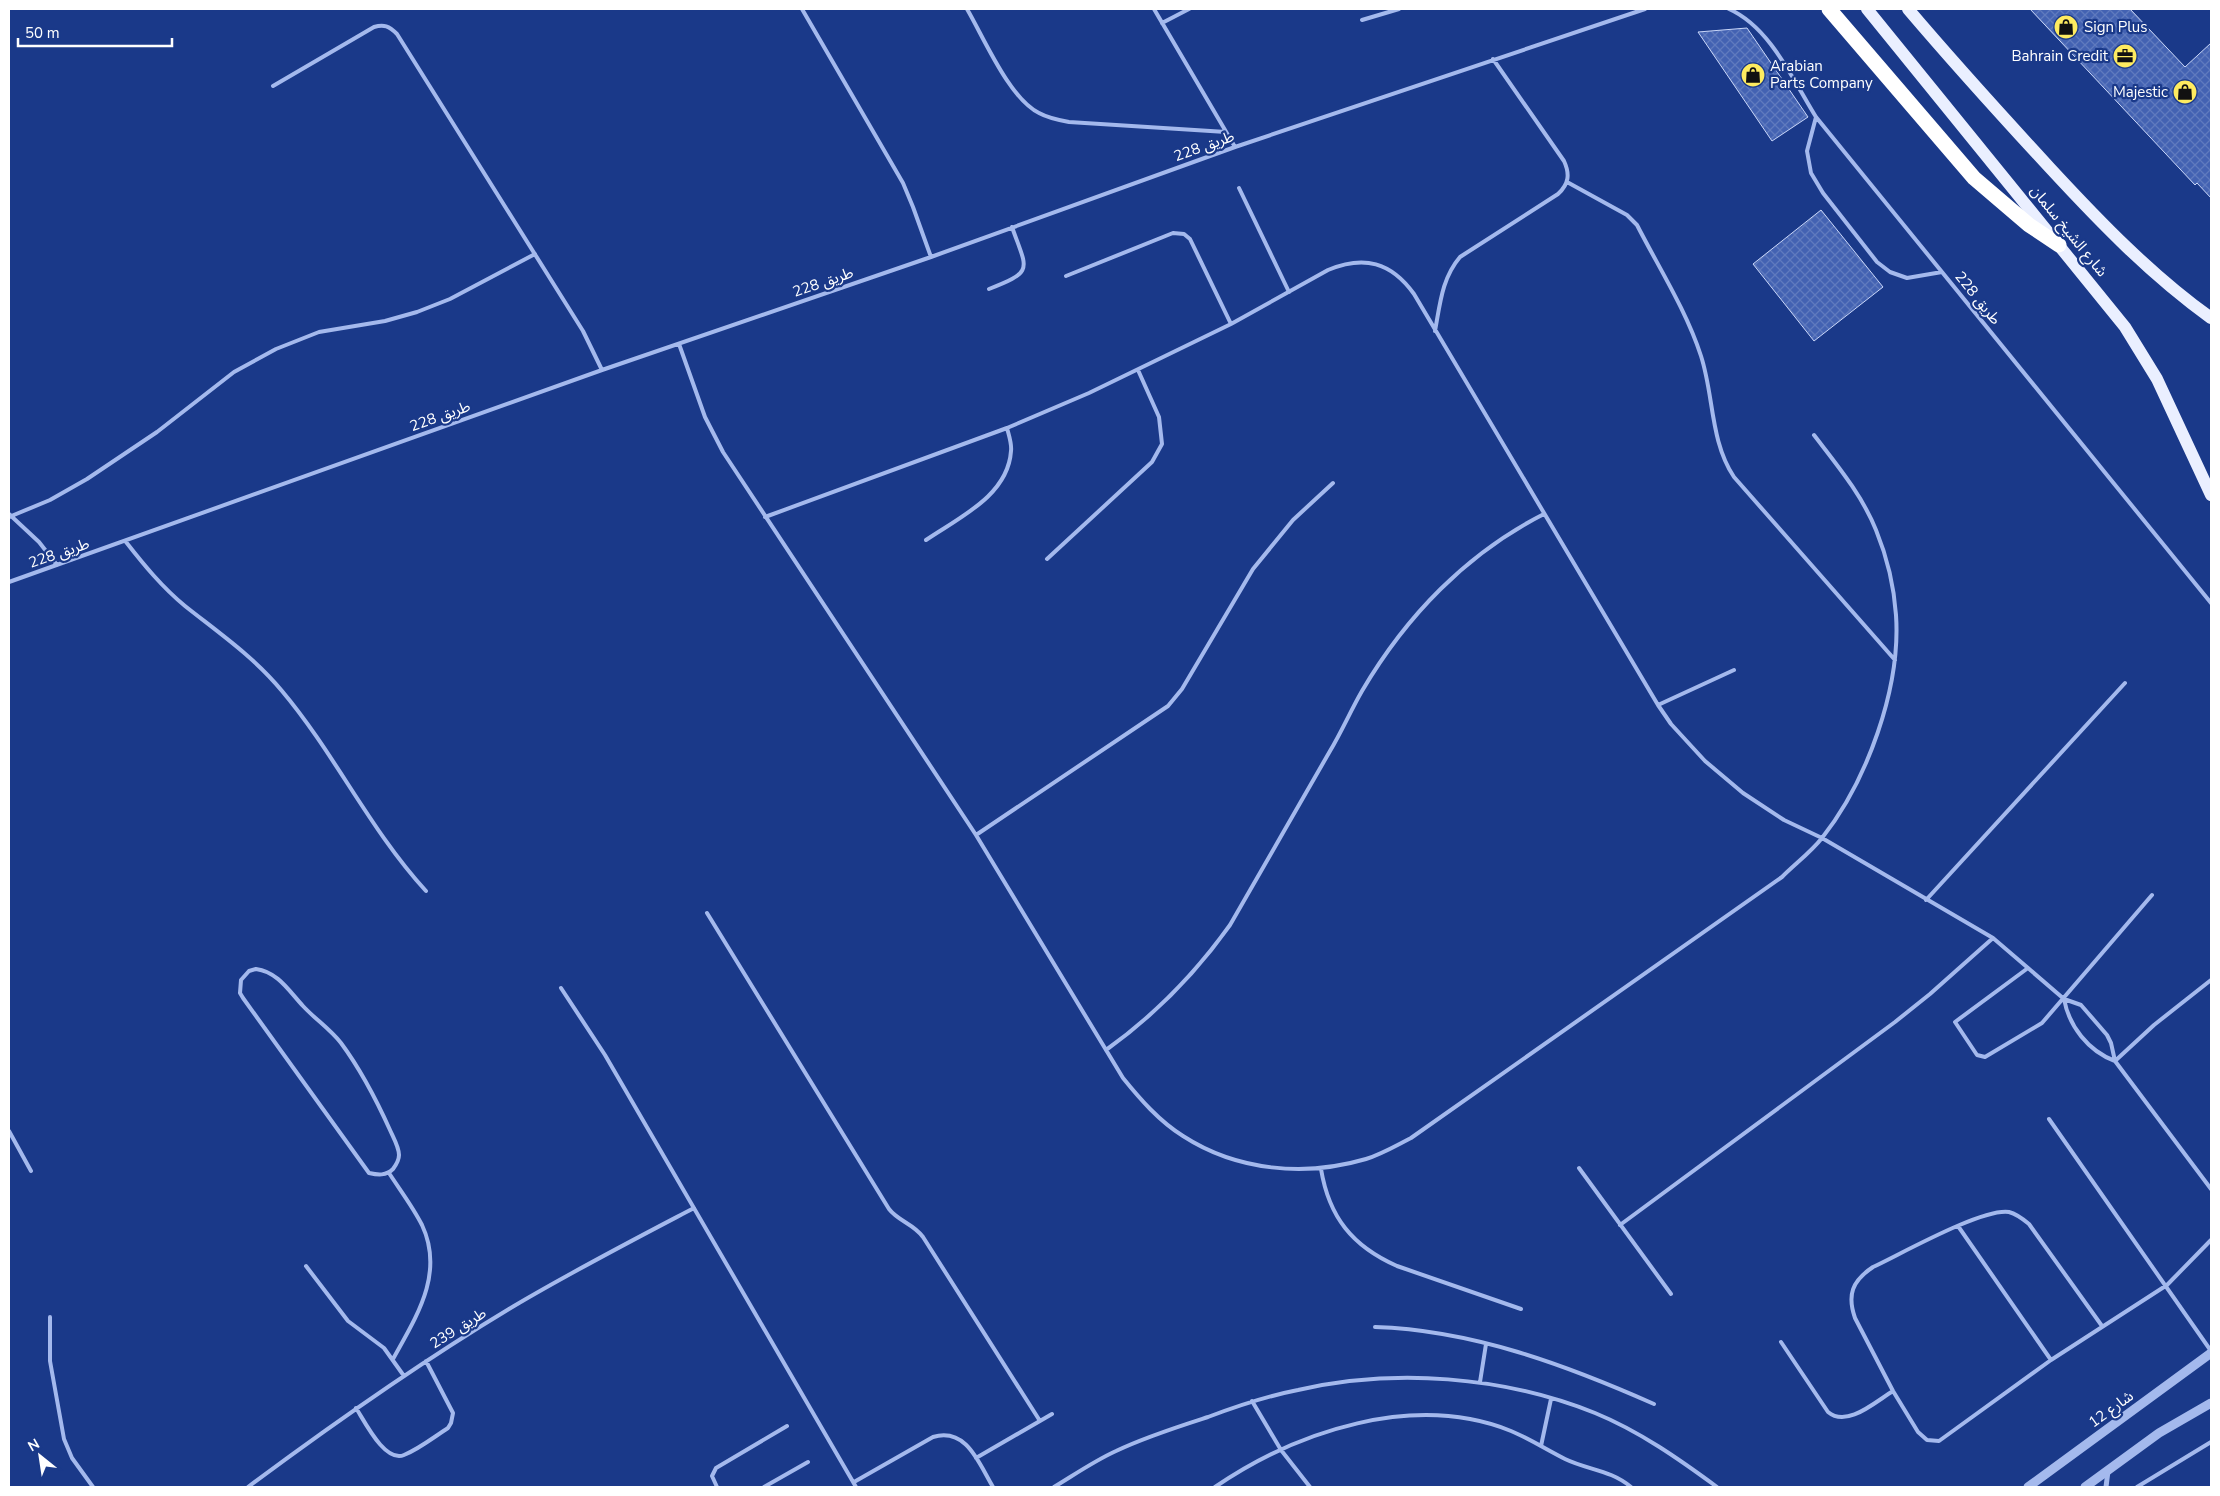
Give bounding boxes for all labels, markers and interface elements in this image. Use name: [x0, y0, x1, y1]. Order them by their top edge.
shop icon: Sign Plus: [2053, 14, 2079, 40]
scale bar: [18, 15, 171, 47]
place label: Sign Plus: [2084, 17, 2147, 37]
text: 50 m: [25, 23, 60, 43]
office icon: Bahrain Credit: [2112, 43, 2138, 69]
place label: Bahrain Credit: [2011, 46, 2109, 66]
place label: Arabian Parts Company: [1770, 56, 1873, 93]
shop icon: Arabian Parts Company: [1740, 62, 1766, 88]
shop icon: Majestic: [2172, 79, 2198, 105]
place label: Majestic: [2113, 82, 2168, 102]
street label: طريق 228: [1171, 126, 1237, 166]
street label: شارع الشيخ سلمان: [2024, 181, 2112, 282]
street label: طريق 228: [790, 262, 856, 302]
street label: طريق 228: [1950, 267, 2006, 329]
street label: طريق 228: [407, 396, 473, 436]
street label: طريق 228: [26, 533, 92, 573]
street label: طريق 239: [426, 1303, 490, 1353]
street label: شارع 12: [2084, 1386, 2139, 1434]
north arrow: [15, 1431, 65, 1481]
text: N: [24, 1434, 43, 1456]

